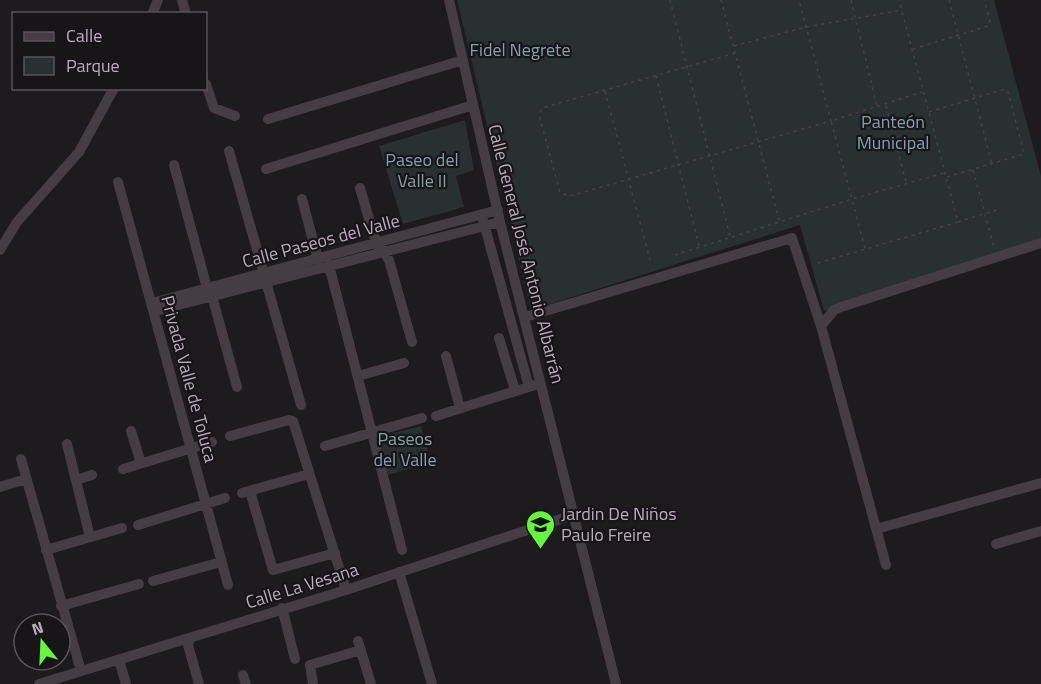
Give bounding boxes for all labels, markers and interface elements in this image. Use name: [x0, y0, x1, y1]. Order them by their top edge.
legend: [12, 12, 207, 90]
text: Calle: [66, 22, 102, 49]
park label: Fidel Negrete: [469, 36, 571, 63]
text: Parque: [66, 52, 120, 79]
park label: Panteón Municipal: [857, 108, 929, 156]
street label: Calle General José Antonio Albarrán: [481, 121, 572, 386]
park label: Paseo del Valle II: [385, 146, 459, 194]
street label: Calle Paseos del Valle: [239, 206, 403, 275]
street label: Privada Valle de Toluca: [154, 292, 225, 465]
park label: Paseos del Valle: [373, 425, 437, 473]
place label: Jardin De Niños Paulo Freire: [561, 500, 677, 548]
school or university icon: Jardin De Niños Paulo Freire: [524, 508, 556, 550]
street label: Calle La Vesana: [242, 556, 362, 616]
north arrow: [12, 612, 72, 672]
text: N: [28, 615, 46, 641]

